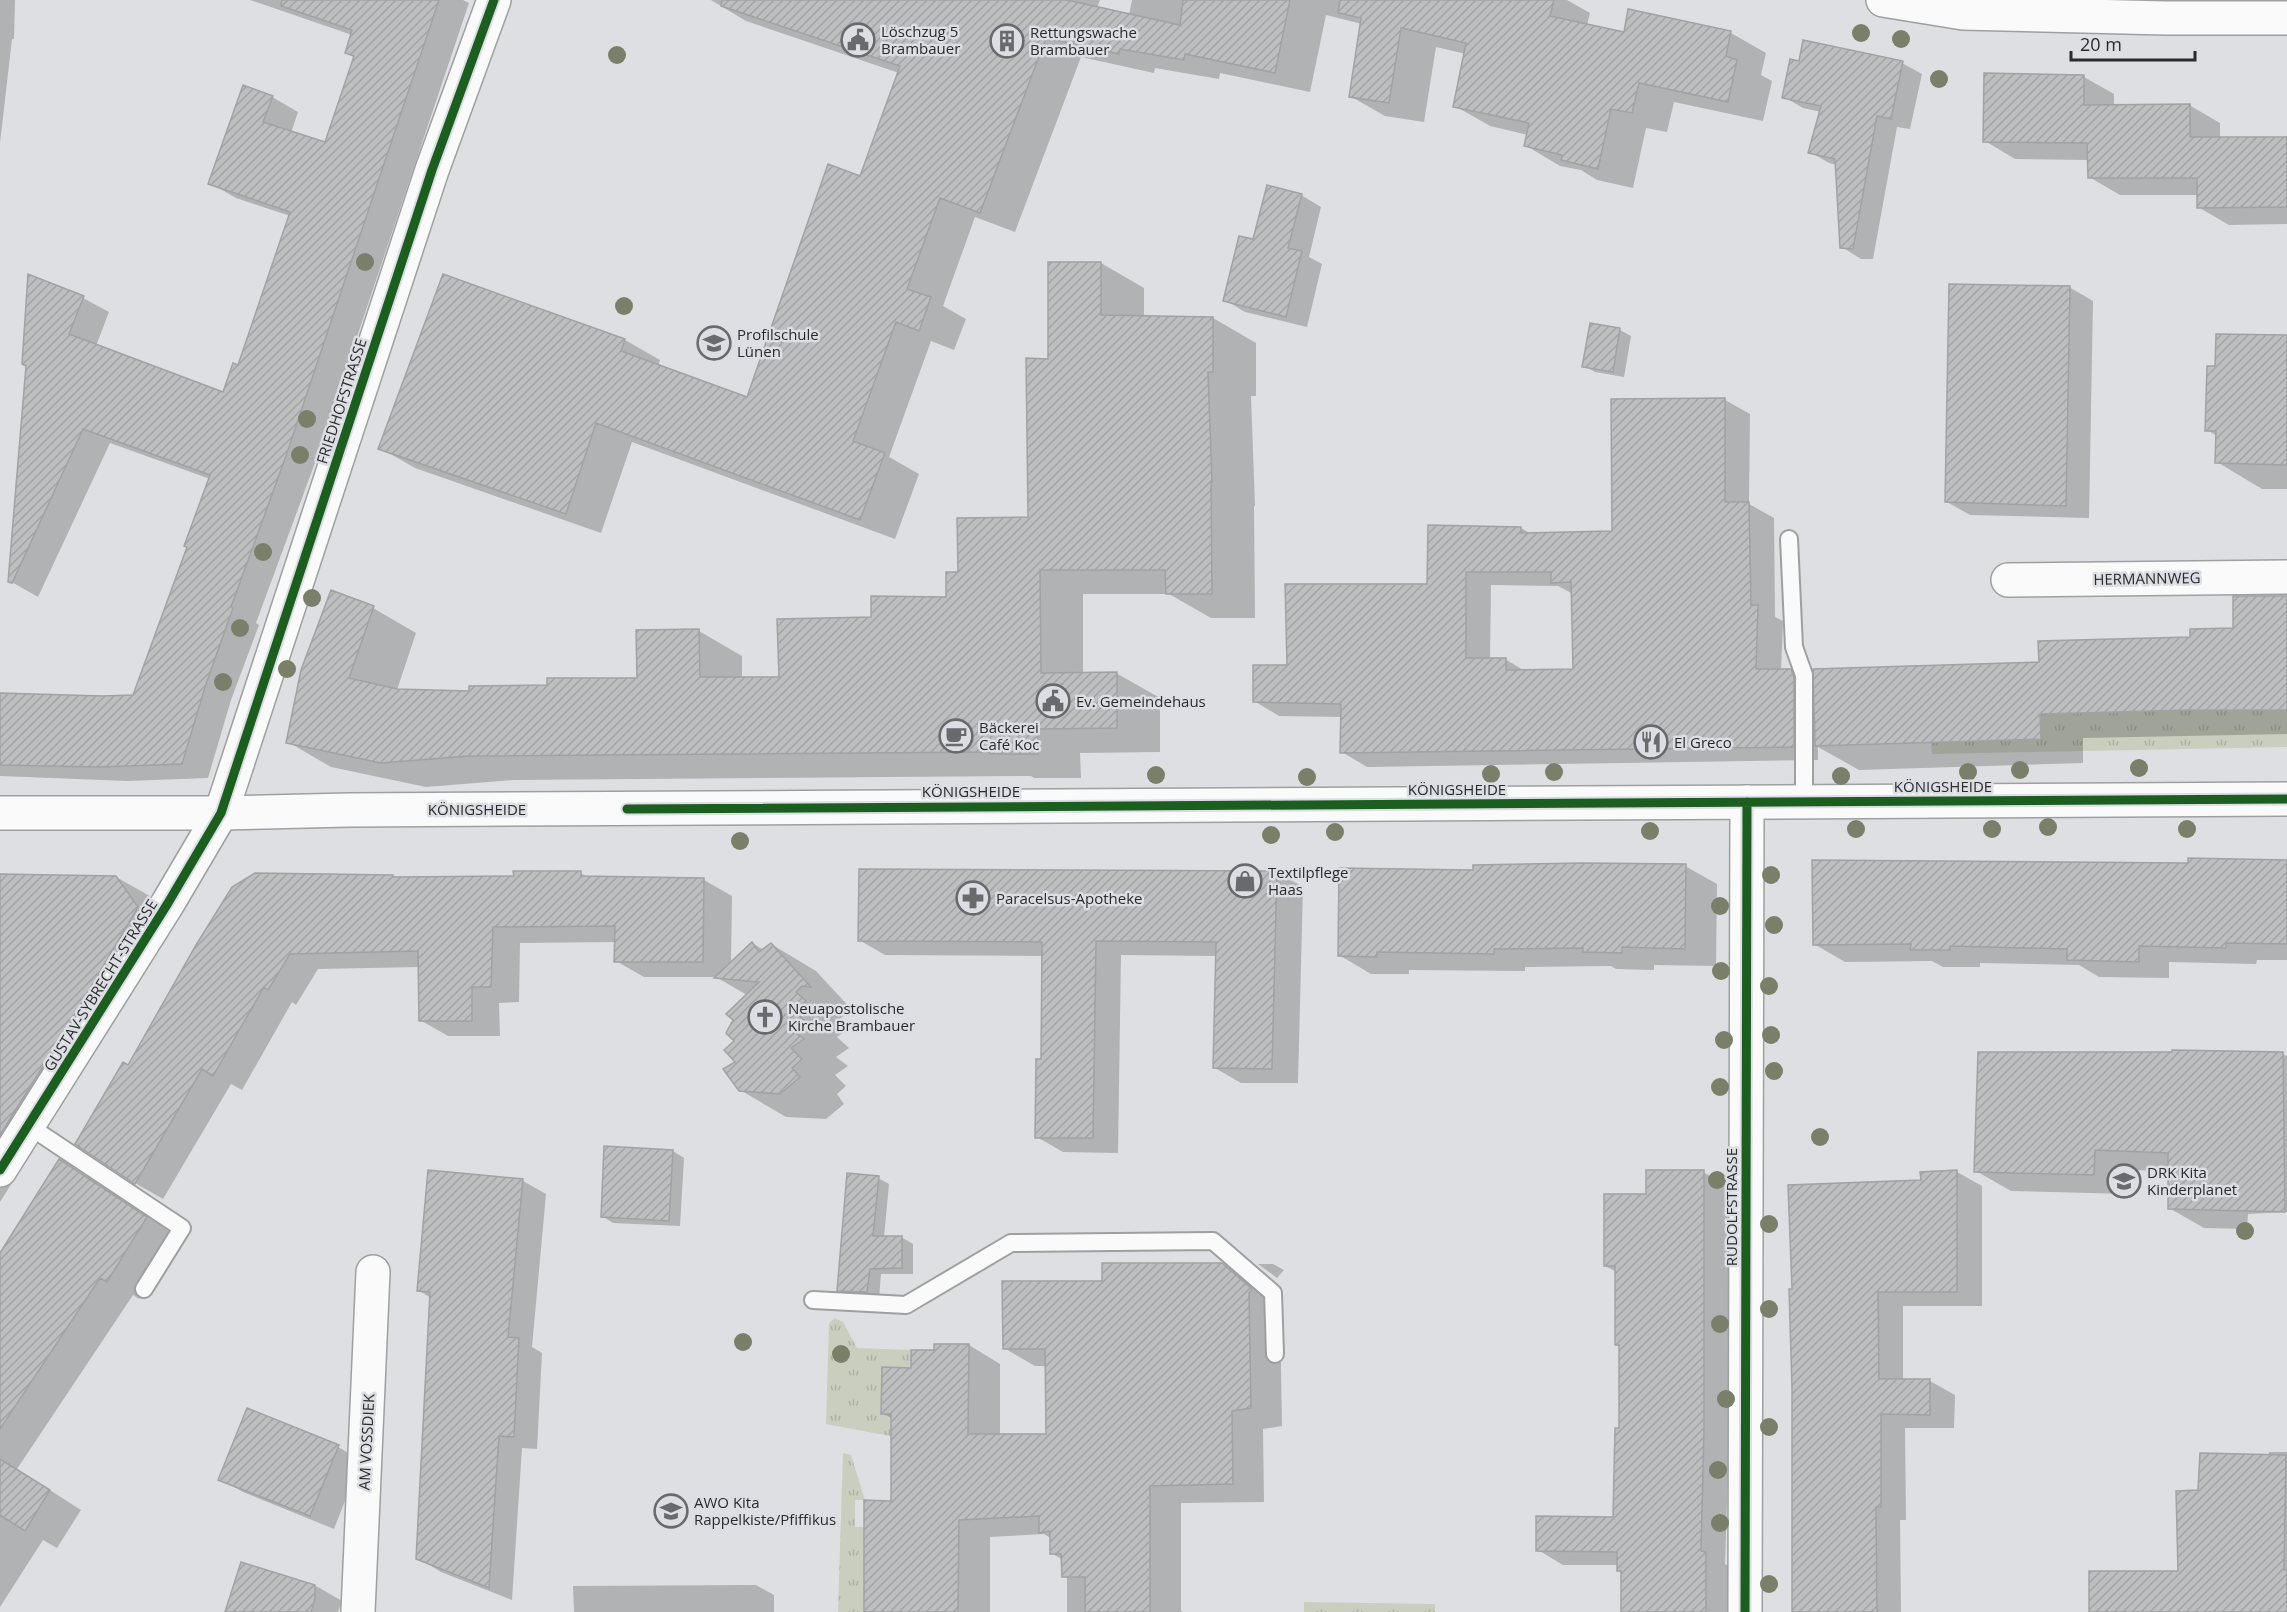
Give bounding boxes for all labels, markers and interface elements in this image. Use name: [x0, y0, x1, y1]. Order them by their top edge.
place label: Löschzug 5 Brambauer: [881, 21, 960, 58]
public building icon: Löschzug 5 Brambauer: [840, 22, 876, 58]
place label: Rettungswache Brambauer: [1030, 22, 1137, 59]
building icon: Rettungswache Brambauer: [989, 23, 1025, 59]
scale bar: [2071, 24, 2196, 62]
text: 20 m: [2080, 32, 2122, 56]
place label: Profilschule Lünen: [737, 324, 819, 361]
school or university icon: Profilschule Lünen: [696, 325, 732, 361]
street label: FRIEDHOFSTRASSE: [311, 336, 371, 466]
street label: HERMANNWEG: [2093, 567, 2201, 589]
public building icon: Ev. Gemeindehaus: [1035, 683, 1071, 719]
place label: Ev. Gemeindehaus: [1076, 691, 1206, 711]
place label: Bäckerei Café Koc: [979, 717, 1040, 754]
cafe icon: Bäckerei Café Koc: [938, 718, 974, 754]
restaurant icon: El Greco: [1633, 724, 1669, 760]
place label: El Greco: [1674, 732, 1732, 752]
street label: KÖNIGSHEIDE: [1894, 776, 1992, 796]
street label: KÖNIGSHEIDE: [1408, 779, 1506, 799]
street label: KÖNIGSHEIDE: [922, 781, 1020, 801]
street label: KÖNIGSHEIDE: [428, 799, 526, 819]
place label: Textilpflege Haas: [1268, 862, 1348, 899]
shop icon: Textilpflege Haas: [1227, 863, 1263, 899]
pharmacy icon: Paracelsus-Apotheke: [955, 880, 991, 916]
place label: Paracelsus-Apotheke: [996, 888, 1143, 908]
street label: GUSTAV-SYBRECHT-STRASSE: [39, 895, 161, 1075]
place label: Neuapostolische Kirche Brambauer: [788, 998, 915, 1035]
church icon: Neuapostolische Kirche Brambauer: [747, 999, 783, 1035]
street label: RUDOLFSTRASSE: [1721, 1148, 1741, 1266]
place label: DRK Kita Kinderplanet: [2147, 1162, 2237, 1199]
school or university icon: DRK Kita Kinderplanet: [2106, 1163, 2142, 1199]
street label: AM VOSSDIEK: [353, 1392, 379, 1491]
place label: AWO Kita Rappelkiste/Pfiffikus: [694, 1492, 836, 1529]
school or university icon: AWO Kita Rappelkiste/Pfiffikus: [653, 1493, 689, 1529]

